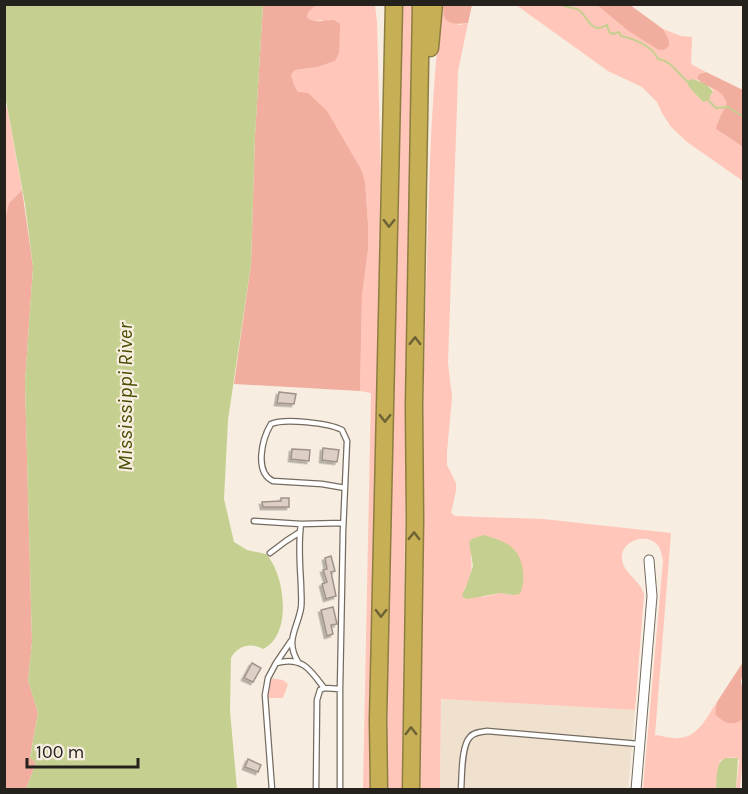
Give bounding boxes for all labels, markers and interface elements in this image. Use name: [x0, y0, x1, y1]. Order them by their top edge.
one-way arrow: [382, 218, 395, 227]
water label: Mississippi River: [113, 322, 137, 472]
one-way arrow: [409, 337, 422, 346]
one-way arrow: [379, 413, 391, 422]
one-way arrow: [408, 532, 420, 541]
one-way arrow: [375, 608, 387, 617]
one-way arrow: [405, 727, 417, 736]
scale bar: [27, 731, 138, 769]
text: 100 m: [36, 741, 84, 763]

